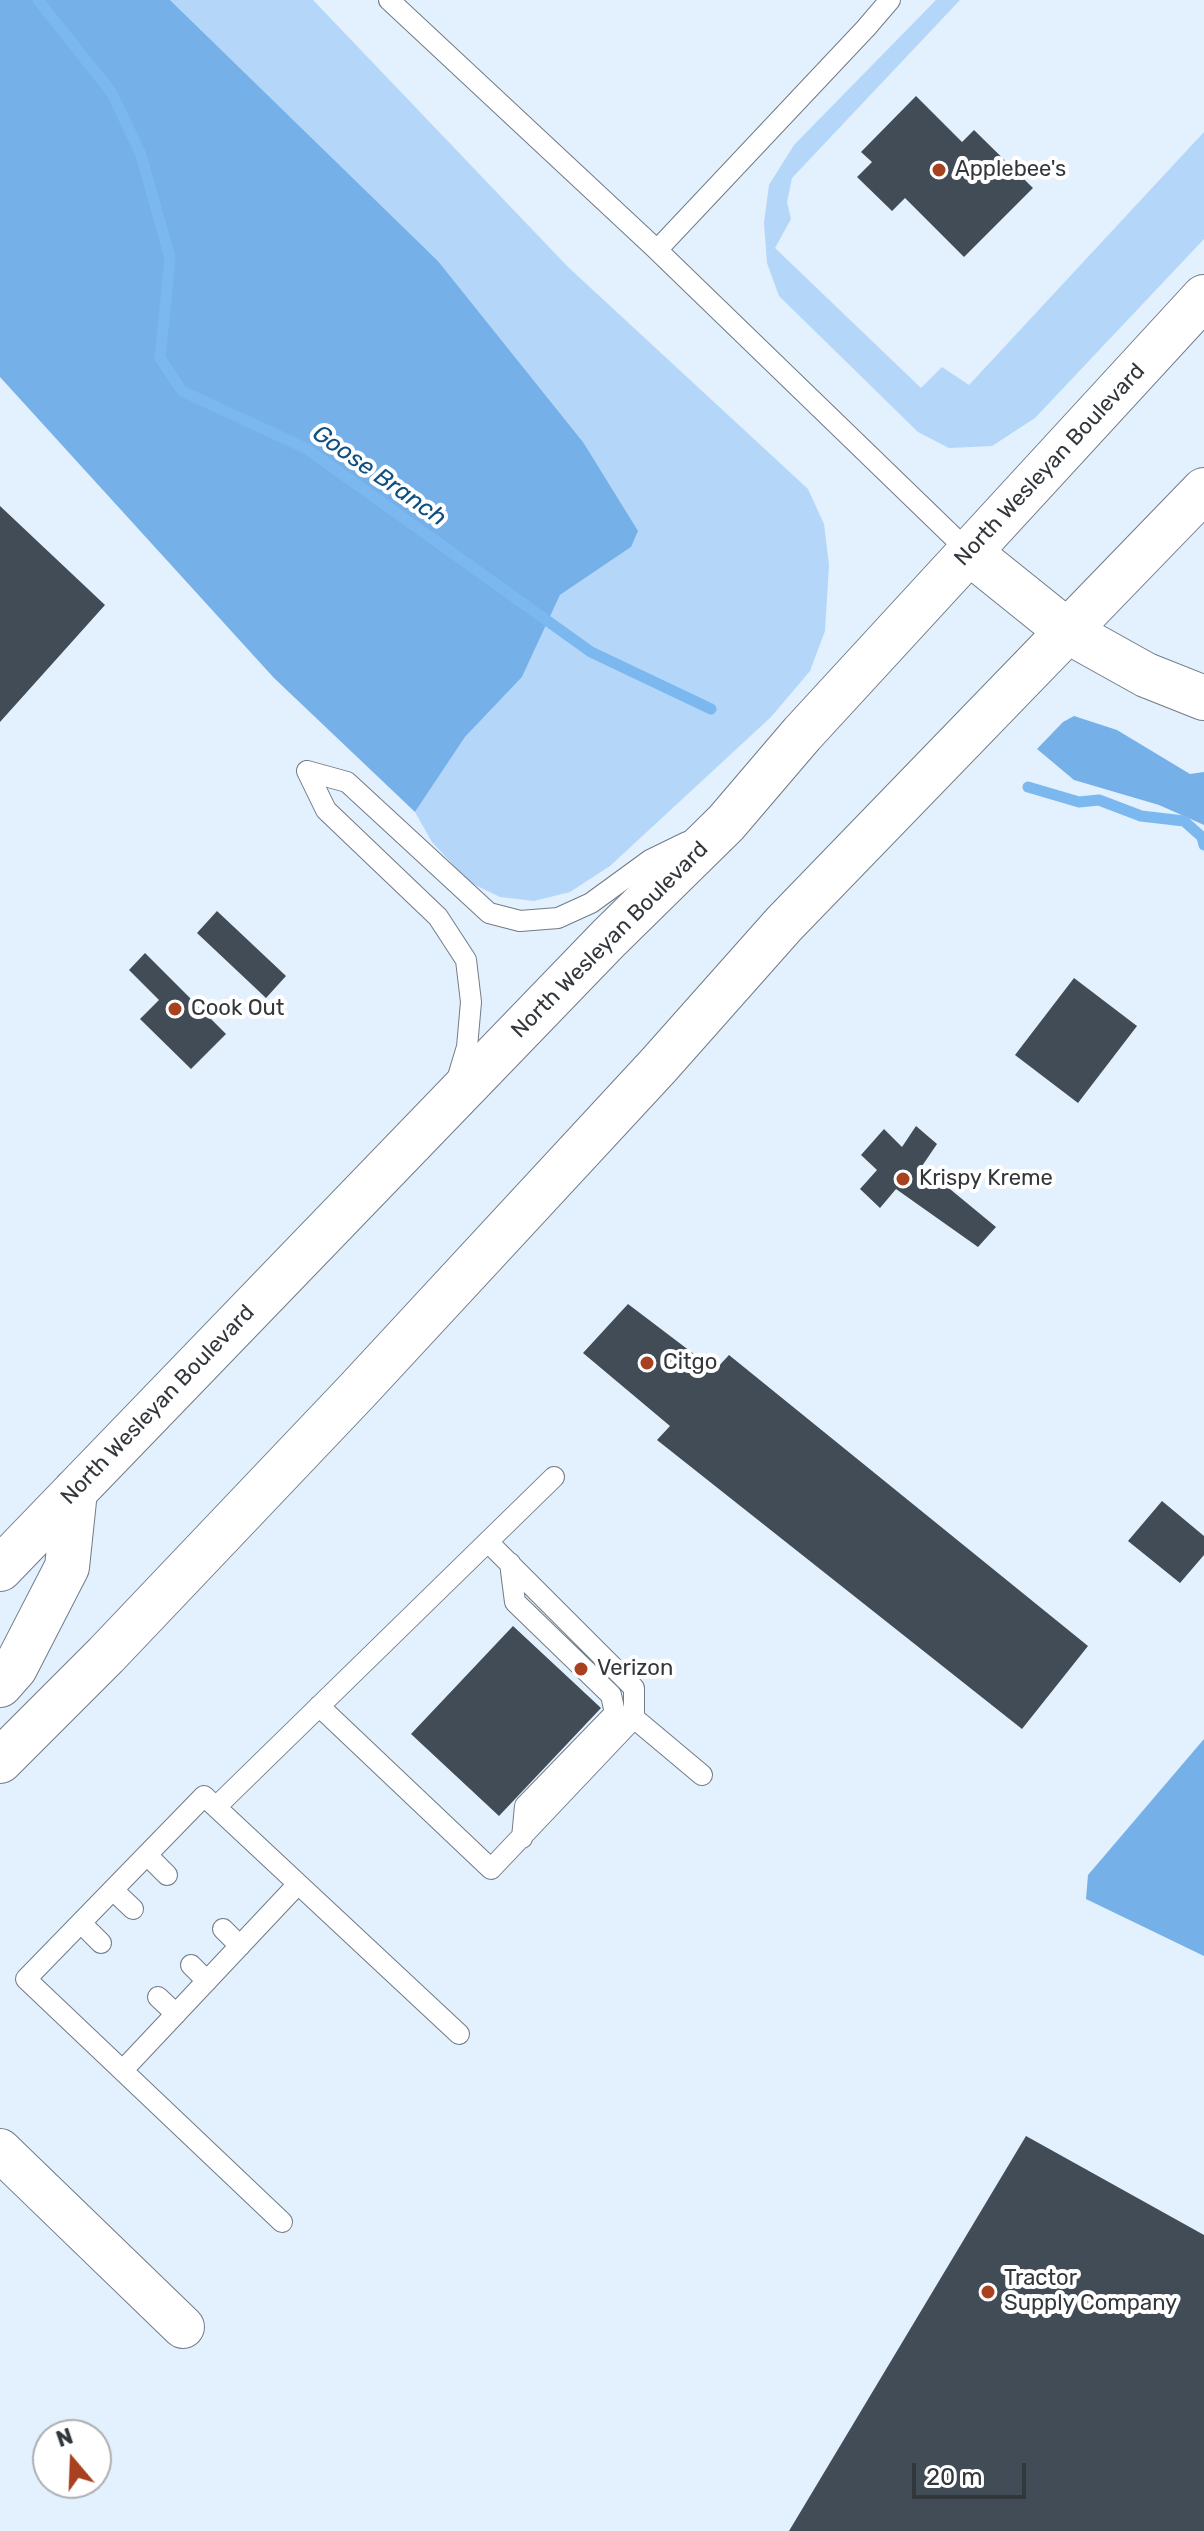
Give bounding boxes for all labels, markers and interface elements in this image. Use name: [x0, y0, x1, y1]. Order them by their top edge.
place label: Applebee's: [955, 157, 1066, 183]
marker: Applebee's: [930, 161, 948, 179]
street label: North Wesleyan Boulevard: [949, 358, 1151, 572]
water label: Goose Branch: [306, 419, 452, 533]
street label: North Wesleyan Boulevard: [506, 836, 714, 1044]
place label: Cook Out: [191, 996, 284, 1022]
marker: Cook Out: [166, 1000, 184, 1018]
place label: Krispy Kreme: [919, 1166, 1053, 1192]
marker: Krispy Kreme: [894, 1170, 912, 1188]
street label: North Wesleyan Boulevard: [56, 1300, 260, 1510]
place label: Citgo: [663, 1350, 717, 1376]
marker: Citgo: [638, 1354, 656, 1372]
place label: Verizon: [597, 1656, 673, 1682]
marker: Verizon: [572, 1660, 590, 1678]
place label: Tractor Supply Company: [1004, 2266, 1177, 2318]
marker: Tractor Supply Company: [979, 2283, 997, 2301]
north arrow: [32, 2419, 112, 2499]
text: N: [53, 2422, 77, 2453]
scale bar: [916, 2447, 1030, 2497]
text: 20 m: [926, 2463, 983, 2491]

